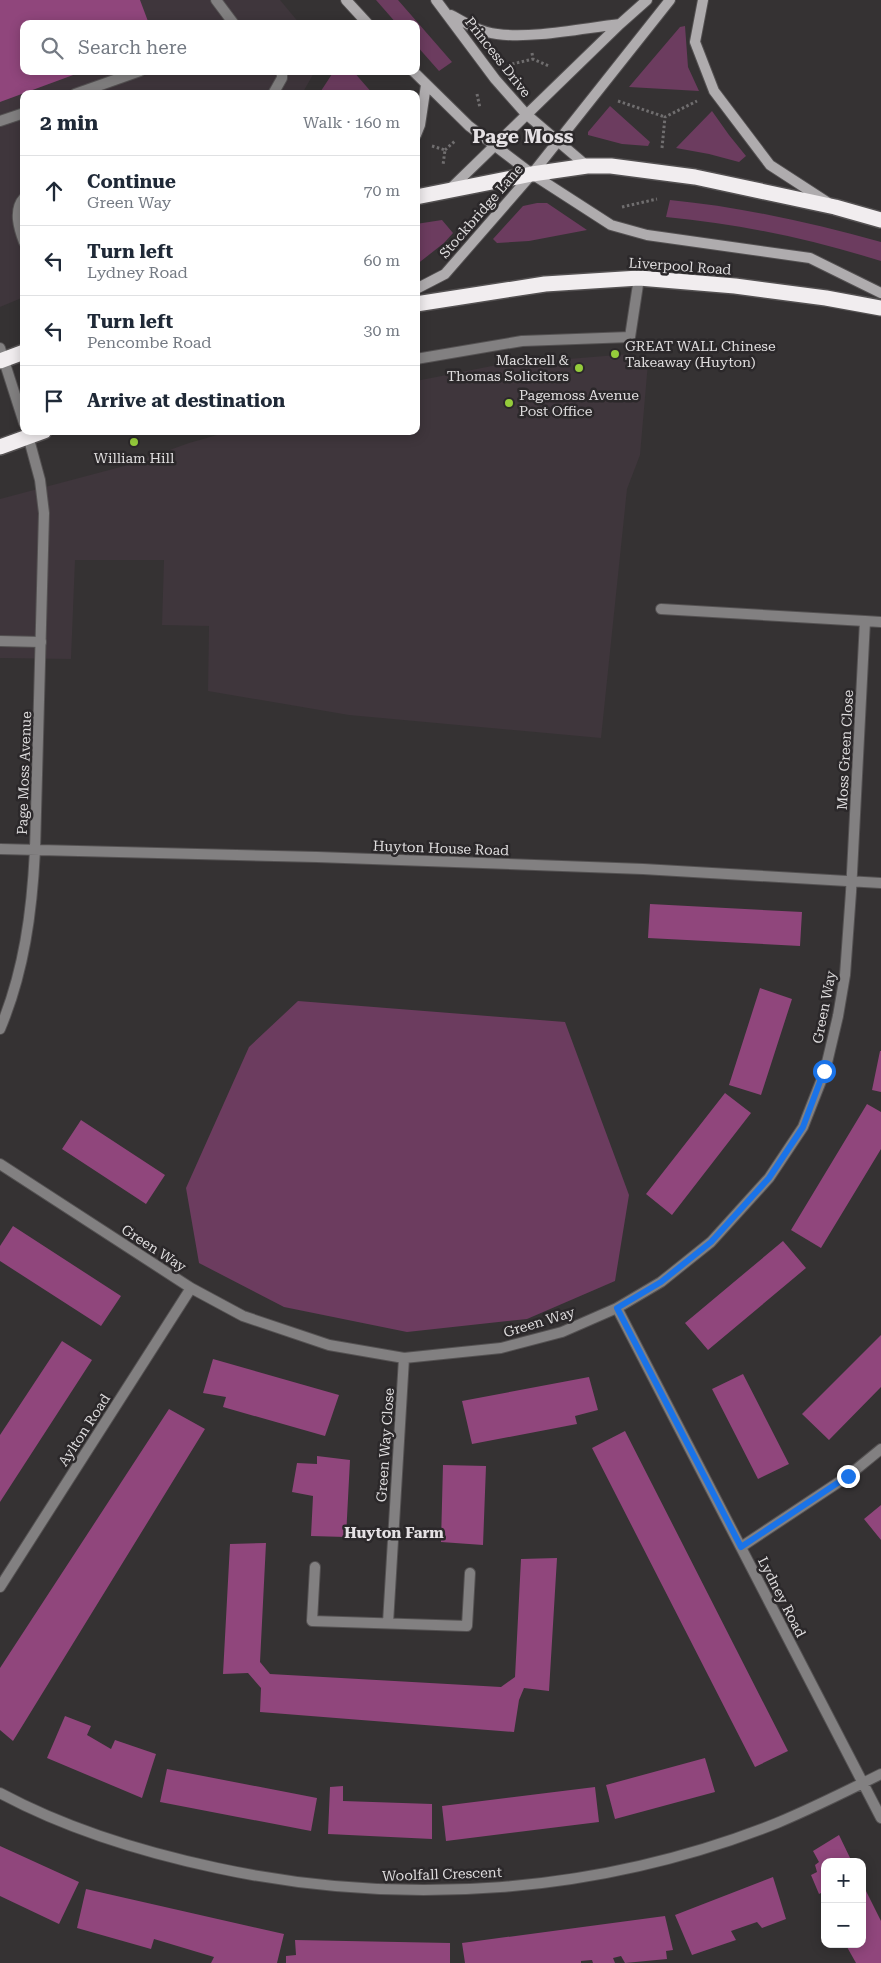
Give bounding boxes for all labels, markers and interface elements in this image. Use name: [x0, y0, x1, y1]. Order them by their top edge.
street label: Princess Drive: [462, 14, 534, 100]
search box: [20, 20, 420, 75]
icon: search: [38, 34, 66, 62]
text: Search here: [78, 36, 187, 59]
text: 2 min: [40, 111, 98, 135]
text: Walk · 160 m: [303, 113, 400, 132]
district label: Page Moss: [472, 125, 574, 148]
street label: Stockbridge Lane: [436, 161, 526, 261]
text: Continue: [87, 170, 176, 193]
icon: ahead: [40, 177, 68, 205]
text: 70 m: [363, 181, 400, 200]
text: Green Way: [87, 193, 171, 212]
text: Turn left: [87, 240, 173, 263]
icon: left: [40, 247, 68, 275]
text: 60 m: [363, 251, 400, 270]
street label: Liverpool Road: [628, 254, 732, 278]
text: Lydney Road: [87, 263, 188, 282]
text: Turn left: [87, 310, 173, 333]
icon: left: [40, 317, 68, 345]
text: 30 m: [363, 321, 400, 340]
text: Pencombe Road: [87, 333, 212, 352]
place label: GREAT WALL Chinese Takeaway (Huyton): [625, 338, 776, 370]
marker: GREAT WALL Chinese Takeaway (Huyton): [609, 348, 621, 360]
place label: Mackrell & Thomas Solicitors: [447, 352, 569, 384]
marker: Mackrell & Thomas Solicitors: [573, 362, 585, 374]
icon: arrive: [40, 387, 68, 415]
place label: Pagemoss Avenue Post Office: [519, 387, 639, 419]
text: Arrive at destination: [87, 389, 285, 412]
marker: Pagemoss Avenue Post Office: [503, 397, 515, 409]
marker: William Hill: [128, 436, 140, 448]
place label: William Hill: [94, 450, 175, 466]
street label: Moss Green Close: [834, 689, 856, 811]
street label: Page Moss Avenue: [14, 711, 34, 835]
street label: Huyton House Road: [373, 838, 509, 858]
street label: Green Way: [809, 969, 839, 1045]
route start: [813, 1060, 836, 1083]
street label: Green Way: [119, 1221, 190, 1275]
street label: Green Way: [501, 1303, 577, 1340]
street label: Green Way Close: [373, 1387, 397, 1503]
street label: Aylton Road: [55, 1391, 113, 1469]
route end: [837, 1465, 860, 1488]
district label: Huyton Farm: [344, 1524, 444, 1542]
street label: Lydney Road: [755, 1554, 809, 1640]
map controls: [821, 1858, 866, 1948]
button: +: [821, 1858, 866, 1903]
street label: Woolfall Crescent: [382, 1864, 502, 1884]
button: −: [821, 1903, 866, 1948]

